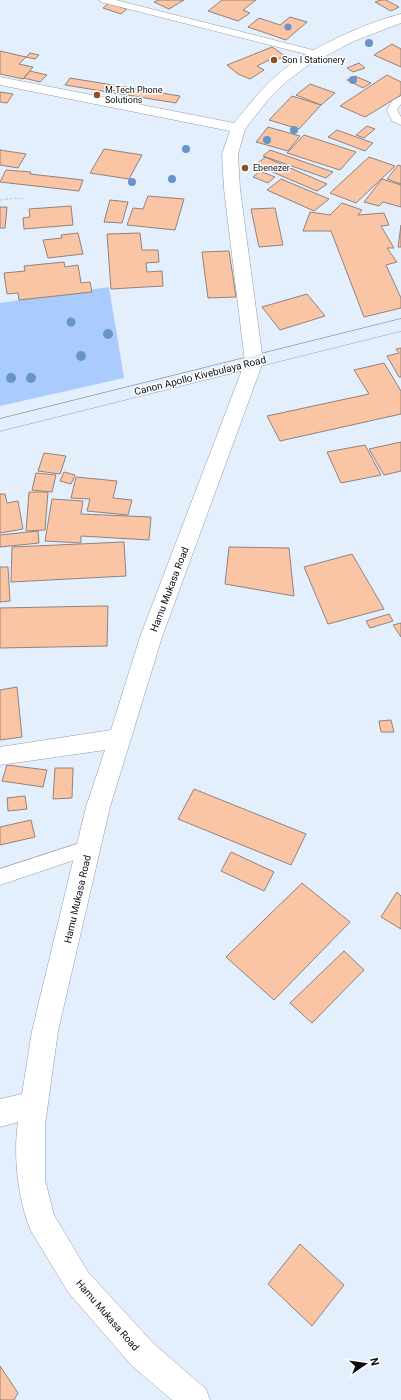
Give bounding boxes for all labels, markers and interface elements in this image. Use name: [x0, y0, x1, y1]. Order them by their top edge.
marker: Son I Stationery: [269, 55, 279, 65]
place label: Son I Stationery: [282, 55, 346, 65]
place label: M-Tech Phone Solutions: [105, 85, 163, 105]
marker: M-Tech Phone Solutions: [92, 90, 102, 100]
marker: Ebenezer: [240, 163, 250, 173]
place label: Ebenezer: [253, 163, 290, 173]
street label: Canon Apollo Kivebulaya Road: [133, 354, 267, 397]
street label: Hamu Mukasa Road: [148, 545, 191, 633]
street label: Hamu Mukasa Road: [62, 854, 93, 944]
street label: Hamu Mukasa Road: [74, 1278, 141, 1353]
north arrow: [345, 1344, 385, 1384]
text: N: [367, 1357, 382, 1367]

